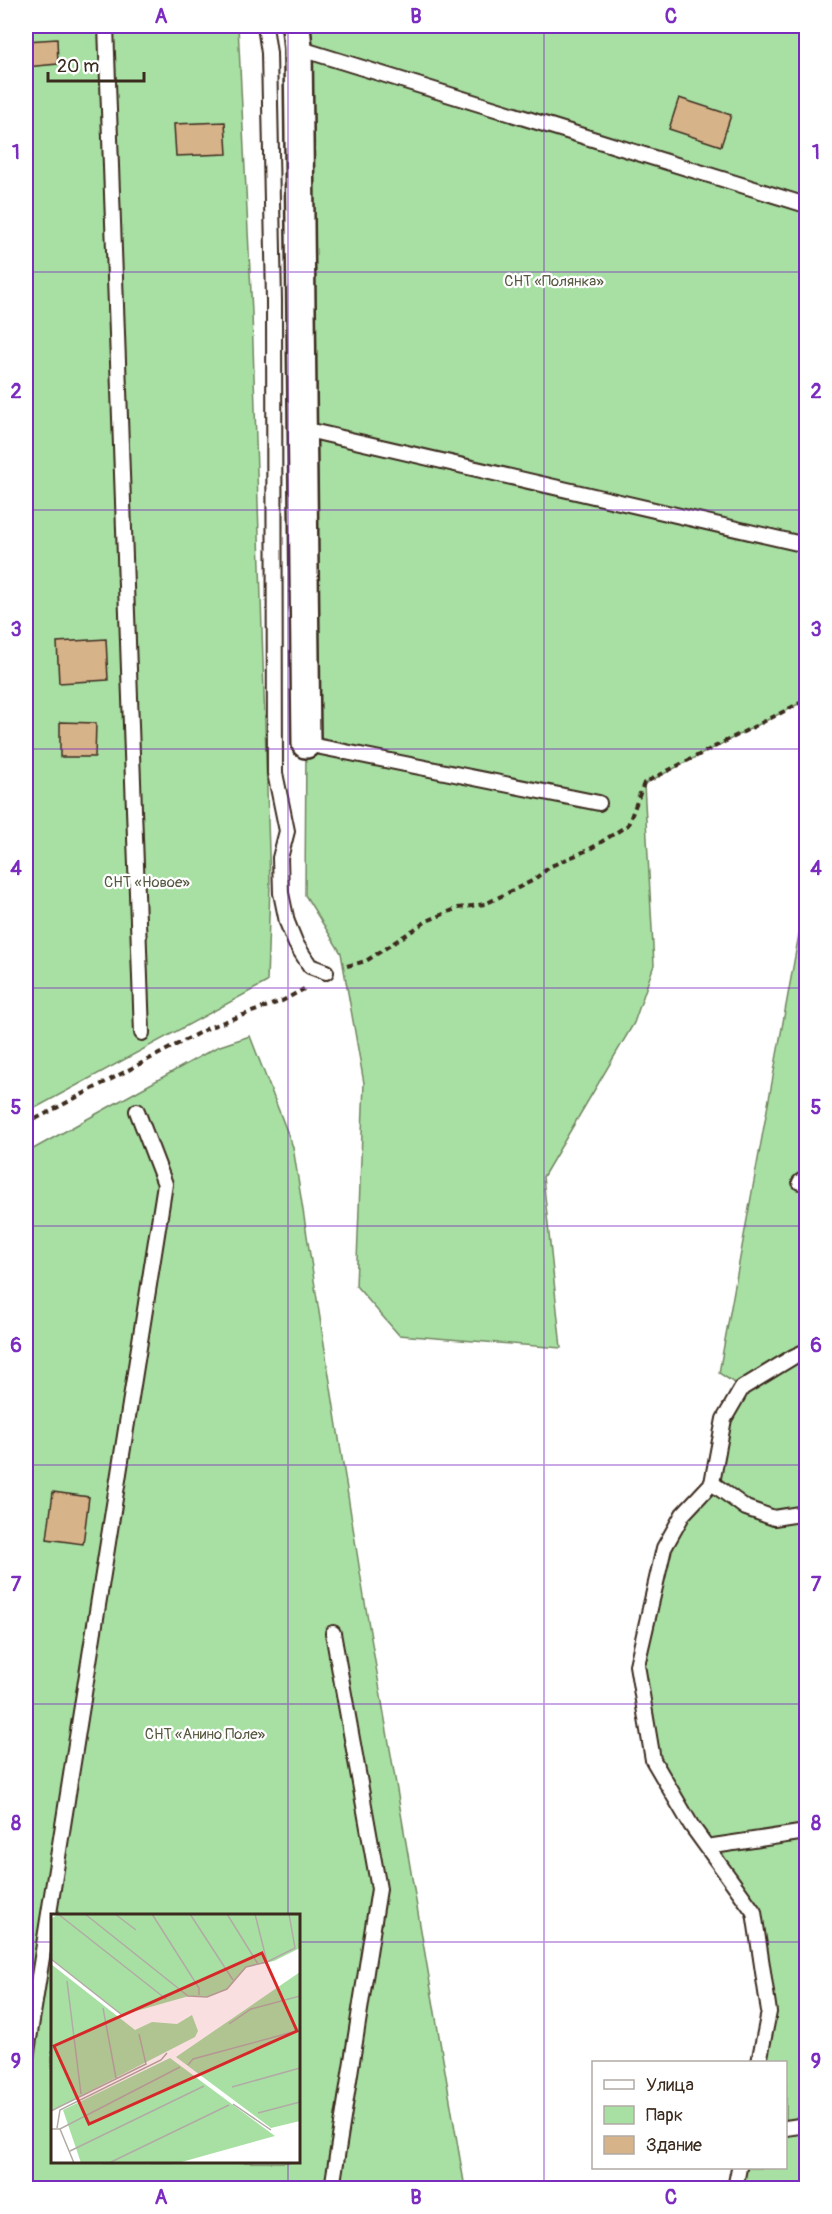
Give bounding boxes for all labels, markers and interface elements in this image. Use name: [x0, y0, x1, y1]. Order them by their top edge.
text: A: [155, 4, 168, 29]
text: B: [410, 4, 422, 29]
text: C: [665, 4, 677, 29]
scale bar: [48, 45, 144, 83]
text: 20 m: [57, 55, 99, 78]
text: 1: [12, 140, 20, 165]
text: 1: [812, 140, 820, 165]
park label: СНТ «Полянка»: [504, 272, 604, 291]
text: 2: [10, 379, 22, 404]
text: 2: [810, 379, 822, 404]
text: 3: [10, 617, 22, 642]
text: 3: [810, 617, 822, 642]
text: 4: [10, 856, 22, 881]
text: 4: [810, 856, 822, 881]
park label: СНТ «Новое»: [104, 873, 190, 892]
text: 5: [11, 1095, 22, 1120]
text: 5: [811, 1095, 822, 1120]
text: 6: [10, 1333, 22, 1358]
text: 6: [810, 1333, 822, 1358]
text: 7: [11, 1572, 22, 1597]
text: 7: [811, 1572, 822, 1597]
park label: СНТ «Анино Поле»: [145, 1725, 266, 1744]
text: 8: [11, 1811, 21, 1836]
text: 8: [811, 1811, 821, 1836]
inset map: [51, 1914, 300, 2163]
text: 9: [11, 2049, 21, 2074]
text: 9: [811, 2049, 821, 2074]
legend: [592, 2061, 787, 2169]
text: Улица: [646, 2074, 694, 2097]
text: Парк: [646, 2104, 683, 2127]
text: Здание: [646, 2134, 702, 2157]
text: A: [155, 2185, 168, 2210]
text: B: [410, 2185, 422, 2210]
text: C: [665, 2185, 677, 2210]

